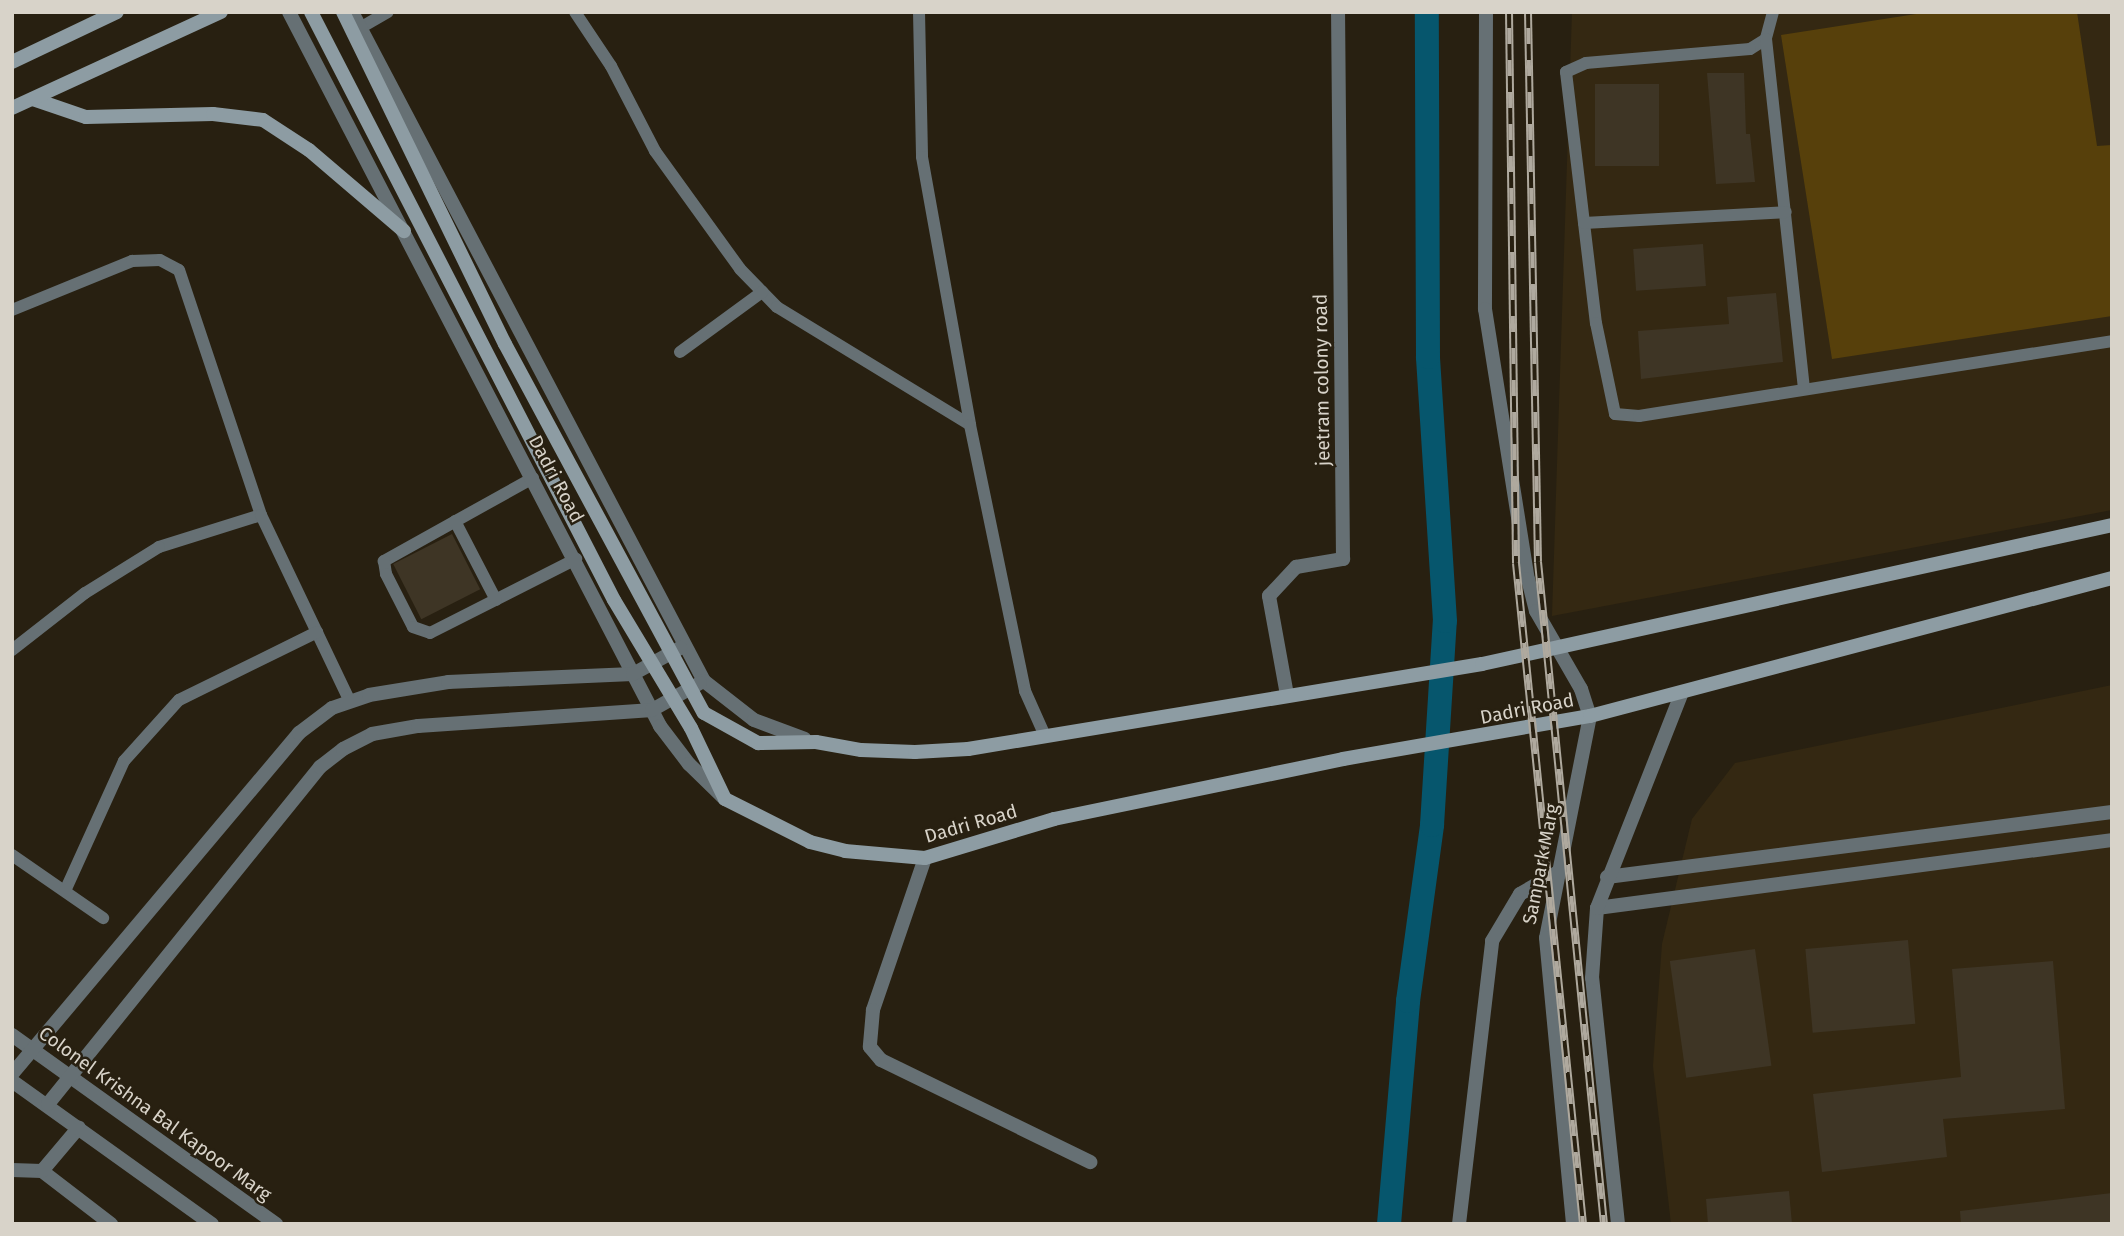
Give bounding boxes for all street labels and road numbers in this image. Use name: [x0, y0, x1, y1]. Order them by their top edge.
street label: jeetram colony road: [1309, 294, 1335, 466]
street label: Dadri Road: [524, 432, 588, 526]
street label: Dadri Road: [1478, 689, 1576, 729]
street label: Dadri Road: [922, 800, 1020, 848]
street label: Sampark Marg: [1518, 802, 1564, 926]
street label: Colonel Krishna Bal Kapoor Marg: [34, 1022, 276, 1206]

